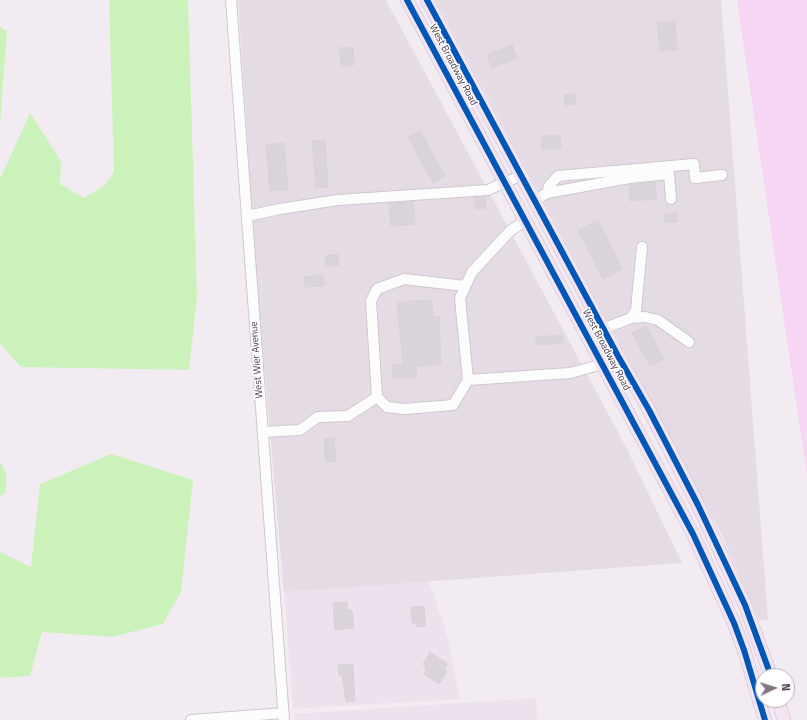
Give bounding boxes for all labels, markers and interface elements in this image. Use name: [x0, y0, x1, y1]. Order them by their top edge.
street label: West Broadway Road: [426, 22, 480, 108]
street label: West Broadway Road: [579, 307, 633, 393]
street label: West Wier Avenue: [248, 321, 266, 399]
north arrow: [755, 668, 795, 708]
text: N: [778, 683, 794, 692]

